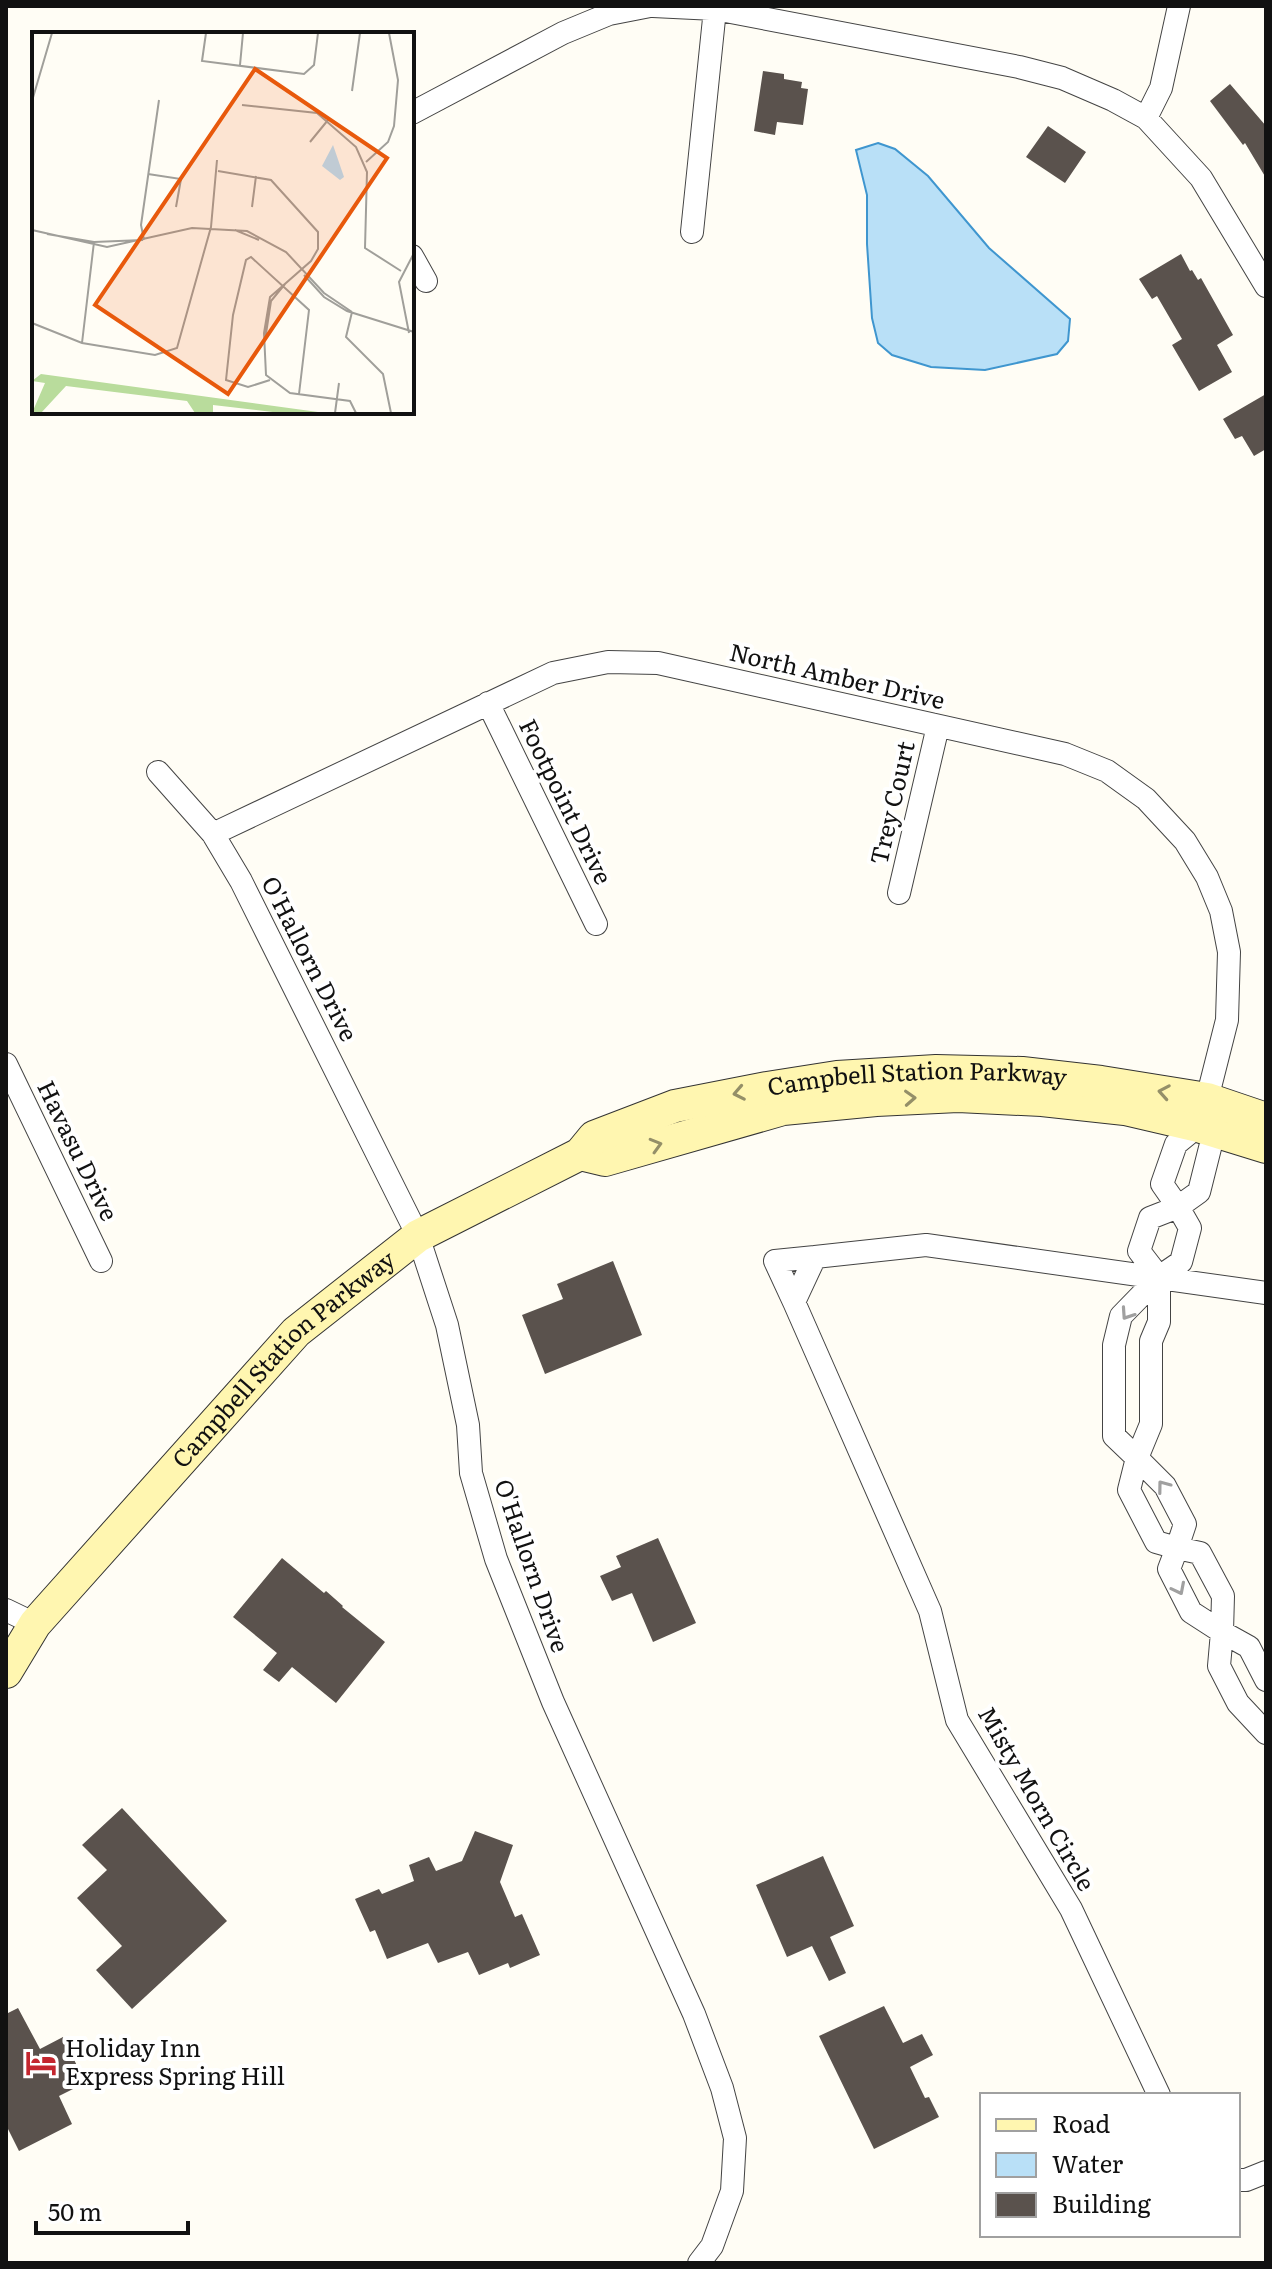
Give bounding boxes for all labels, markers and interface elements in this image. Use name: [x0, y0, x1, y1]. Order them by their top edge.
inset map: [32, 32, 414, 414]
street label: North Amber Drive: [726, 633, 949, 716]
street label: Footpoint Drive: [512, 712, 623, 890]
street label: Trey Court: [859, 737, 922, 868]
street label: O'Hallorn Drive: [254, 869, 368, 1047]
street label: Campbell Station Parkway: [765, 1051, 1069, 1103]
street label: Havasu Drive: [30, 1074, 128, 1226]
one-way arrow: [732, 1084, 745, 1101]
one-way arrow: [1157, 1085, 1171, 1102]
one-way arrow: [904, 1090, 917, 1107]
one-way arrow: [648, 1138, 662, 1154]
street label: Campbell Station Parkway: [163, 1241, 402, 1475]
one-way arrow: [1121, 1305, 1136, 1320]
street label: O'Hallorn Drive: [487, 1474, 579, 1657]
one-way arrow: [1158, 1480, 1173, 1495]
one-way arrow: [1170, 1581, 1185, 1596]
street label: Misty Morn Circle: [971, 1699, 1105, 1897]
place label: Holiday Inn Express Spring Hill: [65, 2029, 285, 2092]
hotel icon: Holiday Inn Express Spring Hill: [24, 2046, 58, 2080]
legend: [980, 2093, 1240, 2237]
text: Road: [1052, 2105, 1111, 2140]
text: Water: [1052, 2145, 1124, 2180]
scale bar: [36, 2185, 188, 2235]
text: Building: [1052, 2185, 1151, 2220]
text: 50 m: [48, 2193, 102, 2228]

